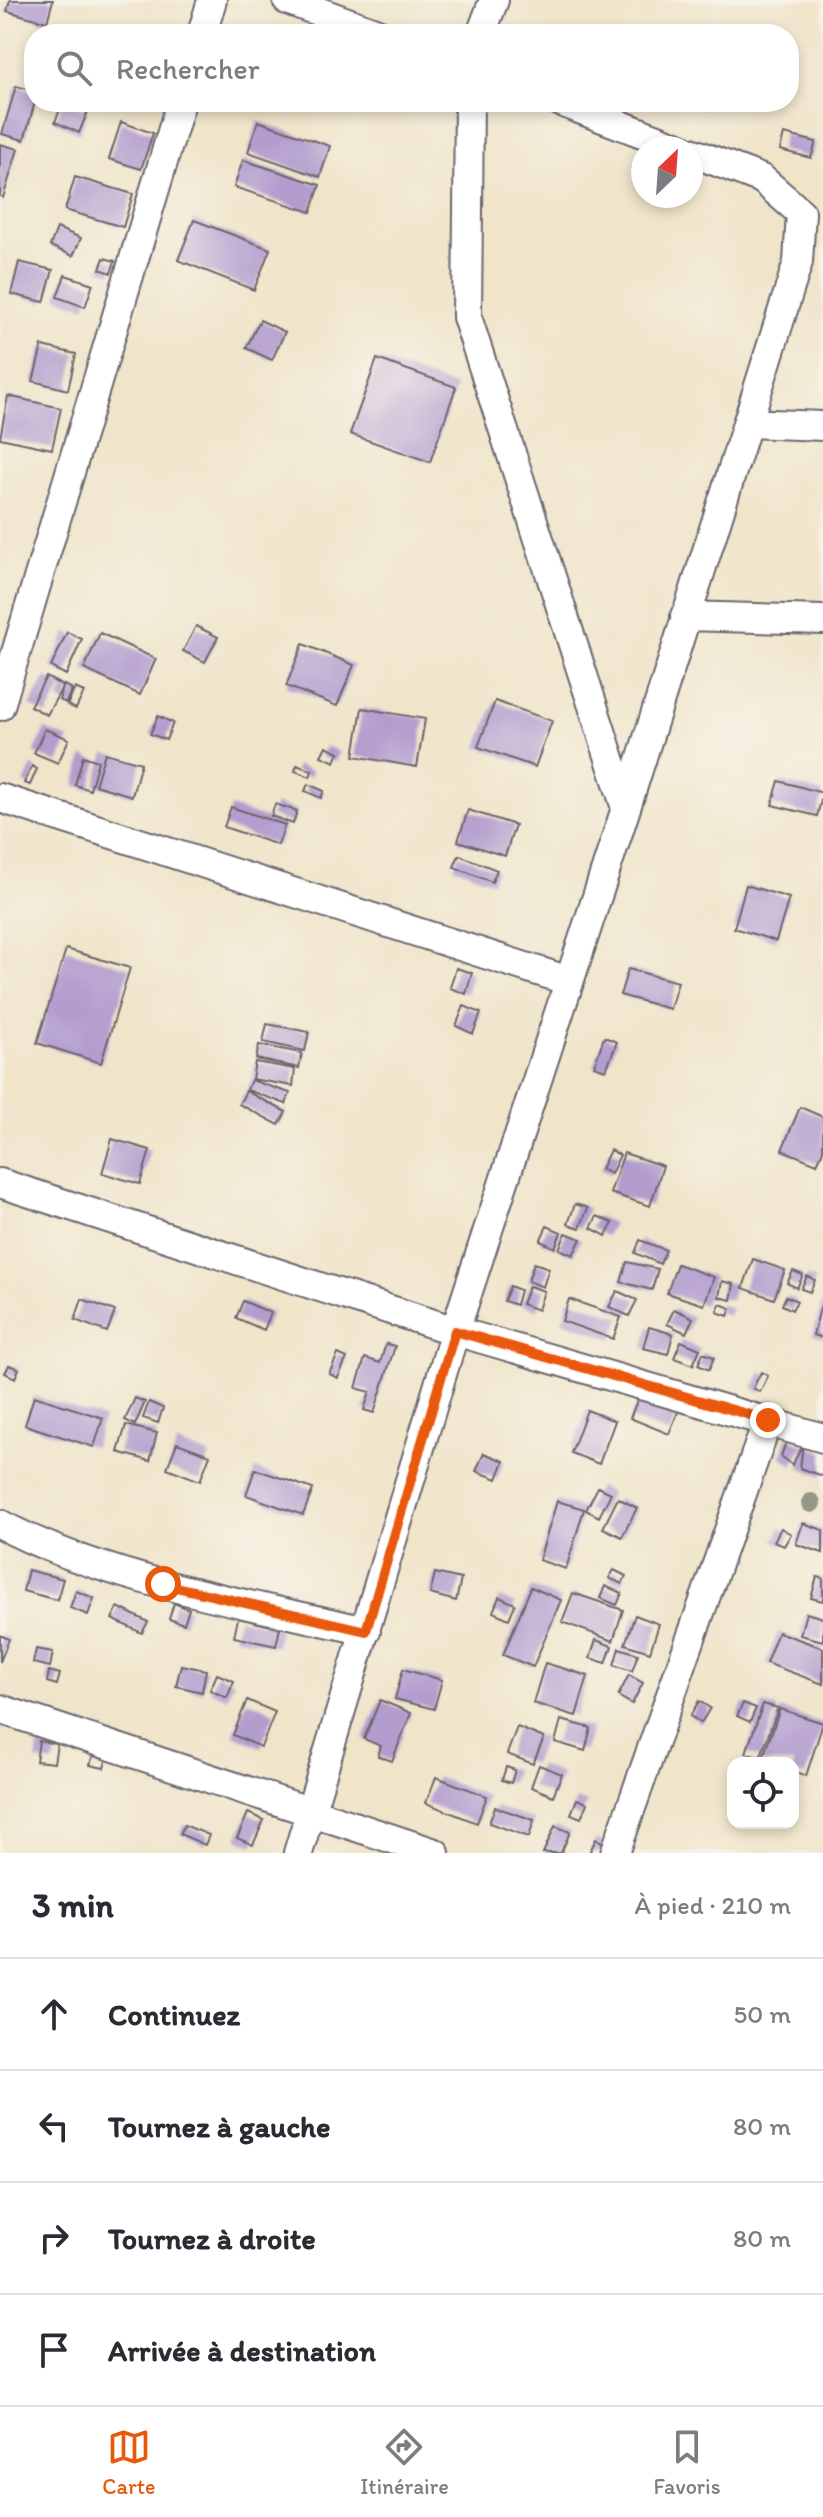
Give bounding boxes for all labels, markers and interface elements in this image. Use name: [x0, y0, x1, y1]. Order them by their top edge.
search box: [24, 24, 799, 112]
icon: search: [52, 46, 96, 90]
text: Rechercher: [116, 50, 260, 87]
north arrow: [631, 136, 703, 208]
route end: [750, 1402, 786, 1438]
route start: [145, 1566, 181, 1602]
map controls: [727, 1757, 799, 1829]
button: locate: [727, 1757, 799, 1829]
text: 3 min: [32, 1885, 114, 1926]
text: À pied · 210 m: [634, 1889, 791, 1921]
icon: ahead: [32, 1992, 76, 2036]
text: Continuez: [108, 1996, 240, 2033]
text: 50 m: [734, 1998, 791, 2030]
icon: left: [32, 2104, 76, 2148]
text: Tournez à gauche: [108, 2108, 330, 2145]
text: 80 m: [733, 2110, 791, 2142]
icon: right: [32, 2216, 76, 2260]
text: Tournez à droite: [108, 2220, 316, 2257]
text: 80 m: [733, 2222, 791, 2254]
icon: arrive: [32, 2328, 76, 2372]
text: Arrivée à destination: [108, 2332, 376, 2369]
tab: Carte: [102, 2425, 155, 2500]
tab: Itinéraire: [360, 2425, 449, 2500]
tab: Favoris: [654, 2425, 721, 2500]

